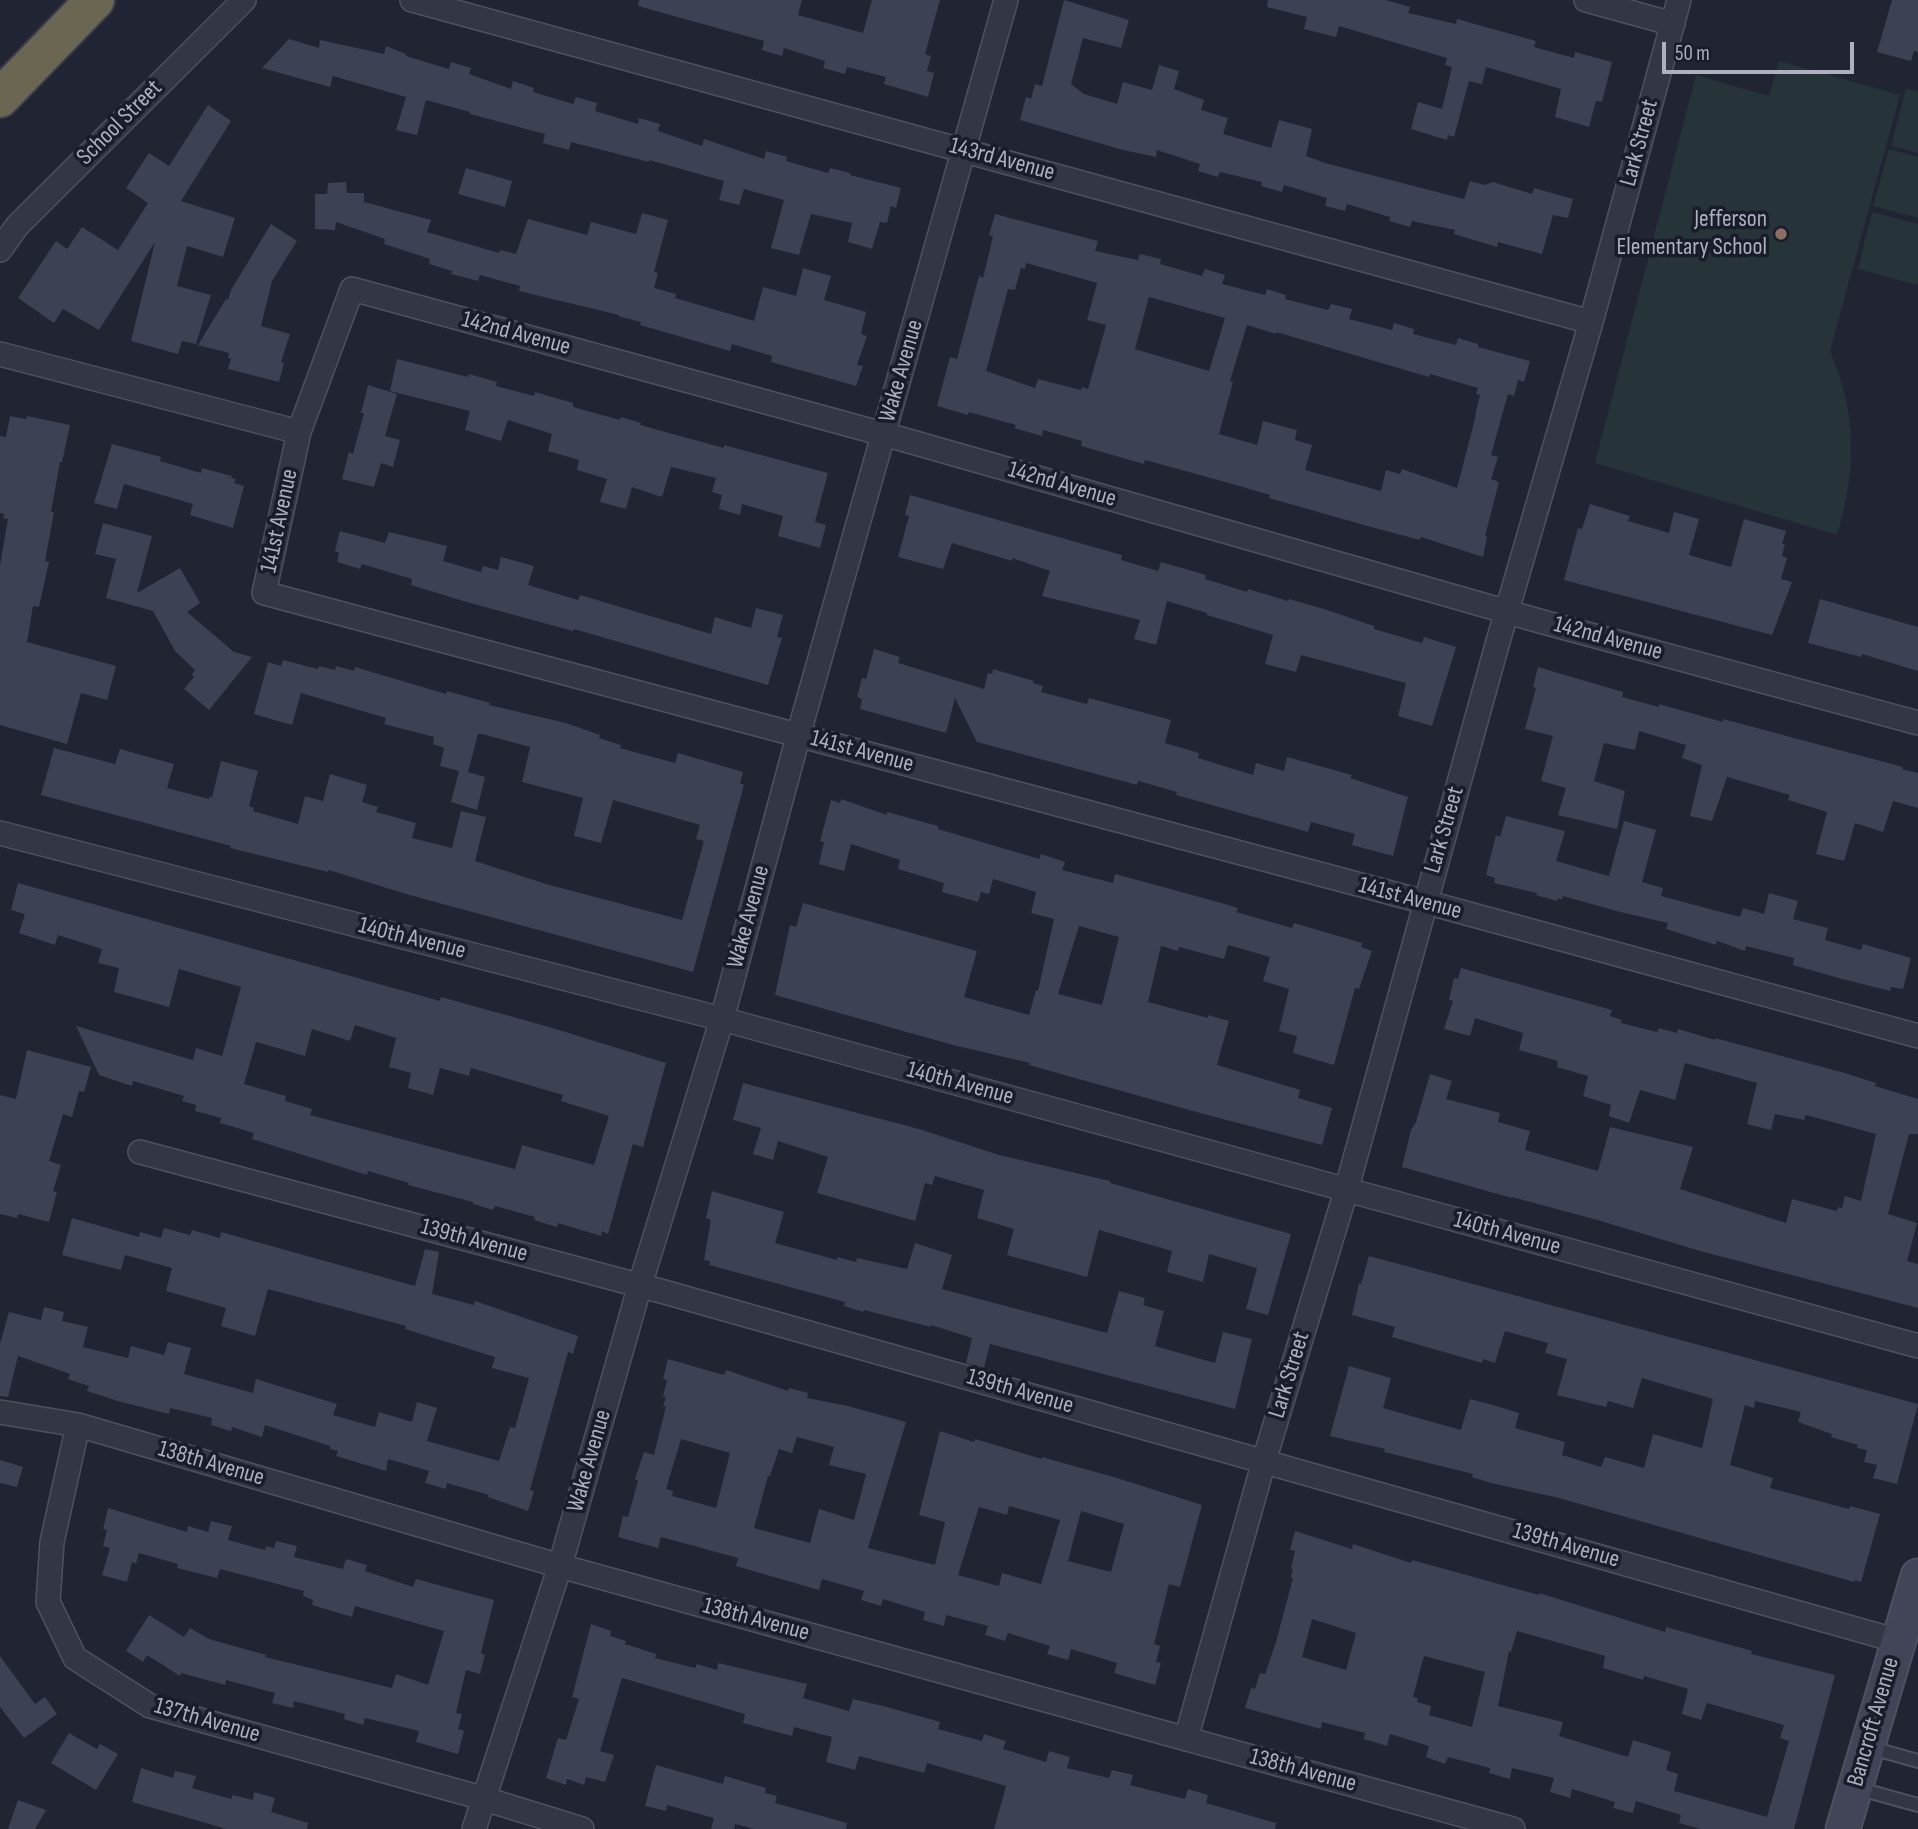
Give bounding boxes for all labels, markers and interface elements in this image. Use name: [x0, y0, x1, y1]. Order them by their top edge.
scale bar: [1666, 28, 1858, 72]
text: 50 m: [1675, 41, 1710, 66]
street label: School Street: [71, 74, 169, 172]
street label: Lark Street: [1615, 96, 1665, 190]
street label: 143rd Avenue: [946, 132, 1058, 188]
place label: Jefferson Elementary School: [1616, 206, 1767, 262]
marker: Jefferson Elementary School: [1773, 226, 1789, 242]
street label: 142nd Avenue: [459, 306, 573, 362]
street label: Wake Avenue: [874, 316, 930, 426]
street label: 142nd Avenue: [1005, 456, 1119, 514]
street label: 141st Avenue: [255, 466, 305, 576]
street label: 142nd Avenue: [1551, 611, 1665, 667]
street label: 141st Avenue: [807, 724, 917, 780]
street label: Lark Street: [1419, 783, 1471, 877]
street label: Wake Avenue: [721, 862, 777, 972]
street label: 141st Avenue: [1355, 871, 1465, 927]
street label: 140th Avenue: [356, 912, 468, 966]
street label: 140th Avenue: [904, 1056, 1016, 1112]
street label: 140th Avenue: [1451, 1206, 1563, 1262]
street label: 139th Avenue: [417, 1213, 531, 1269]
street label: Lark Street: [1263, 1328, 1317, 1422]
street label: 139th Avenue: [963, 1363, 1077, 1421]
street label: Wake Avenue: [562, 1406, 618, 1516]
street label: 138th Avenue: [155, 1435, 267, 1493]
street label: 139th Avenue: [1509, 1517, 1623, 1575]
street label: 138th Avenue: [700, 1592, 812, 1648]
street label: Bancroft Avenue: [1842, 1654, 1906, 1790]
street label: 137th Avenue: [151, 1692, 263, 1750]
street label: 138th Avenue: [1247, 1743, 1359, 1799]

